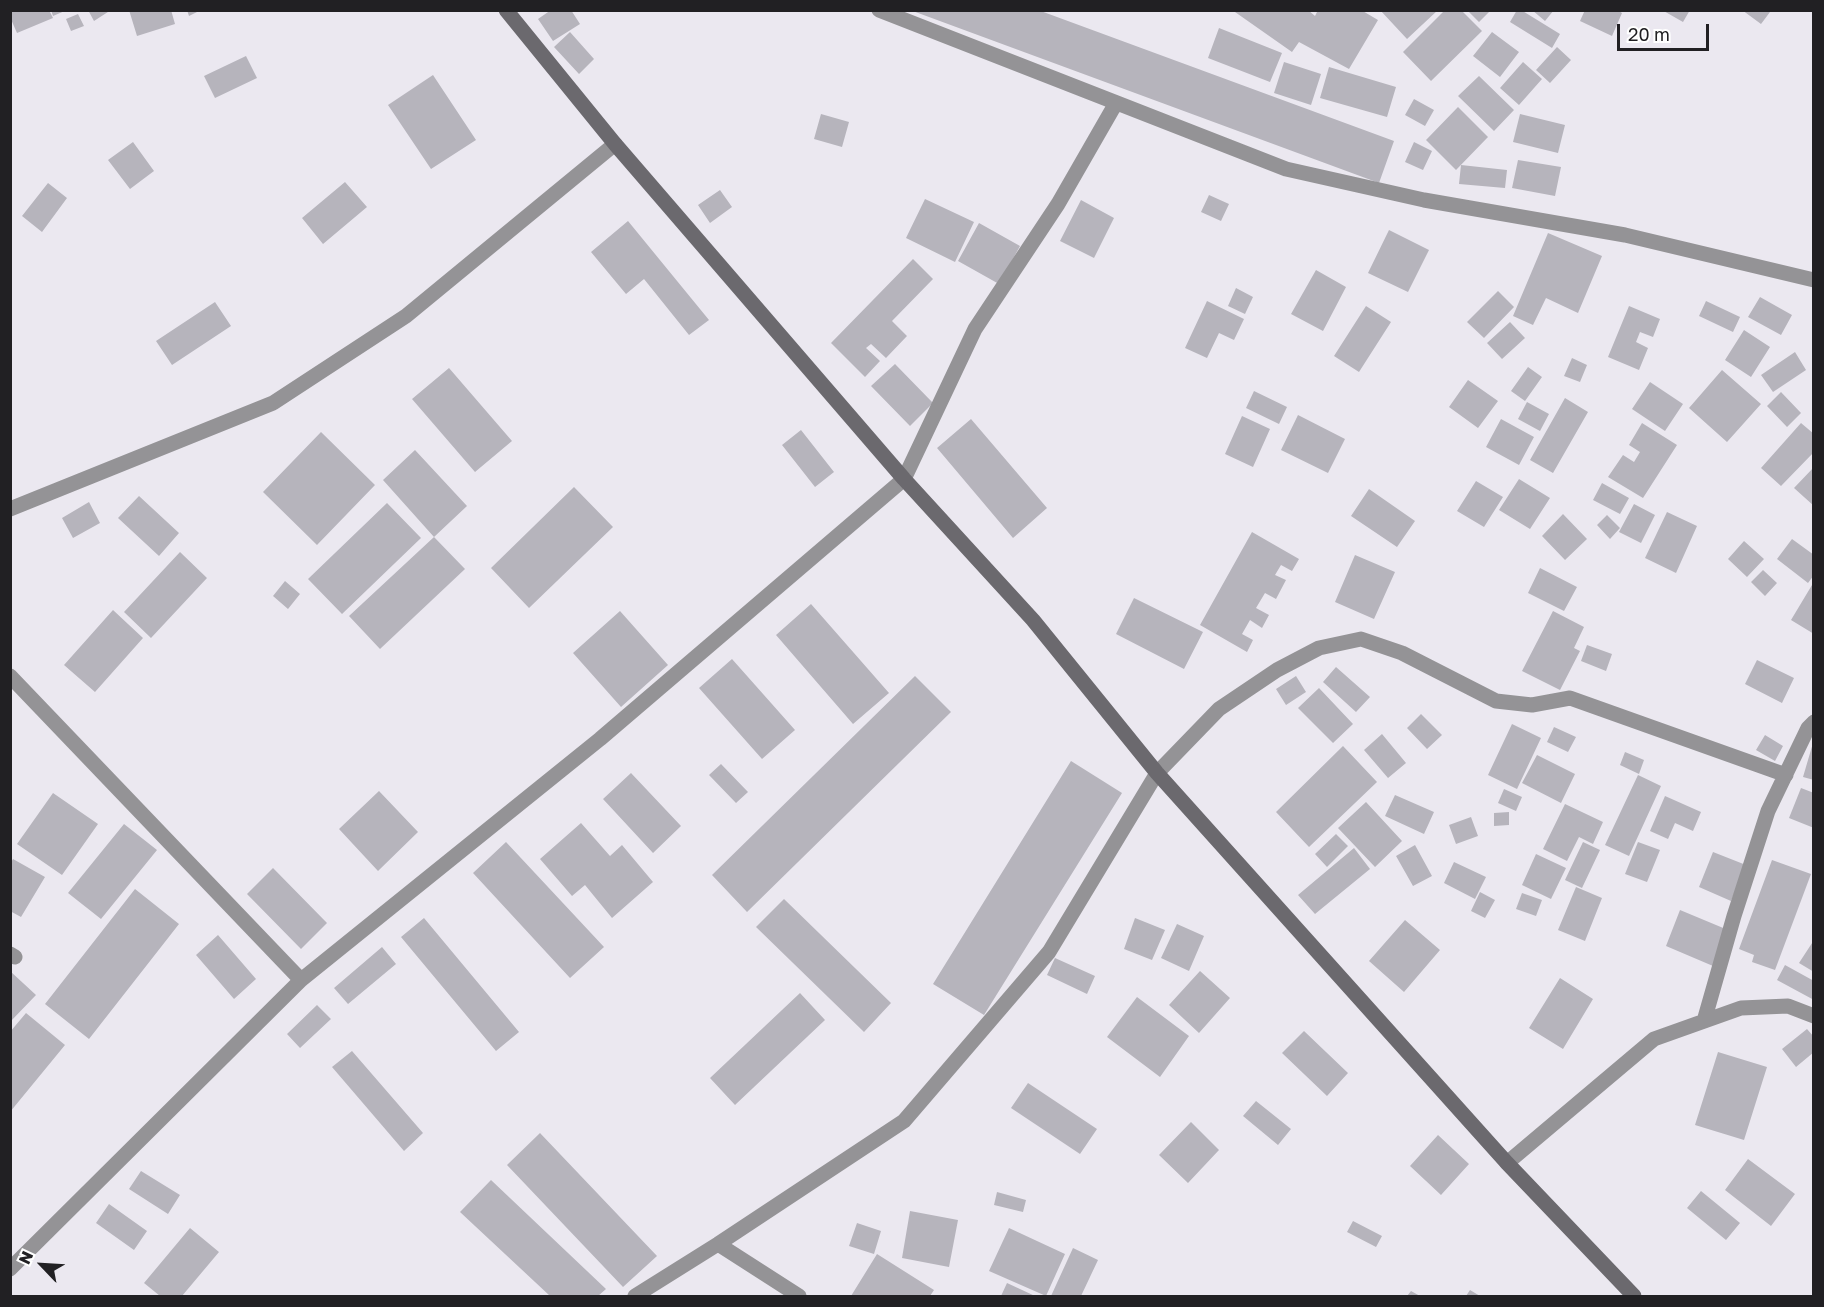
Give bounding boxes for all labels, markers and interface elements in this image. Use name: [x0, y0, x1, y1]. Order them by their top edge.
scale bar: [1620, 12, 1712, 50]
text: 20 m: [1628, 23, 1670, 45]
north arrow: [12, 1235, 72, 1295]
text: N: [14, 1248, 37, 1267]

